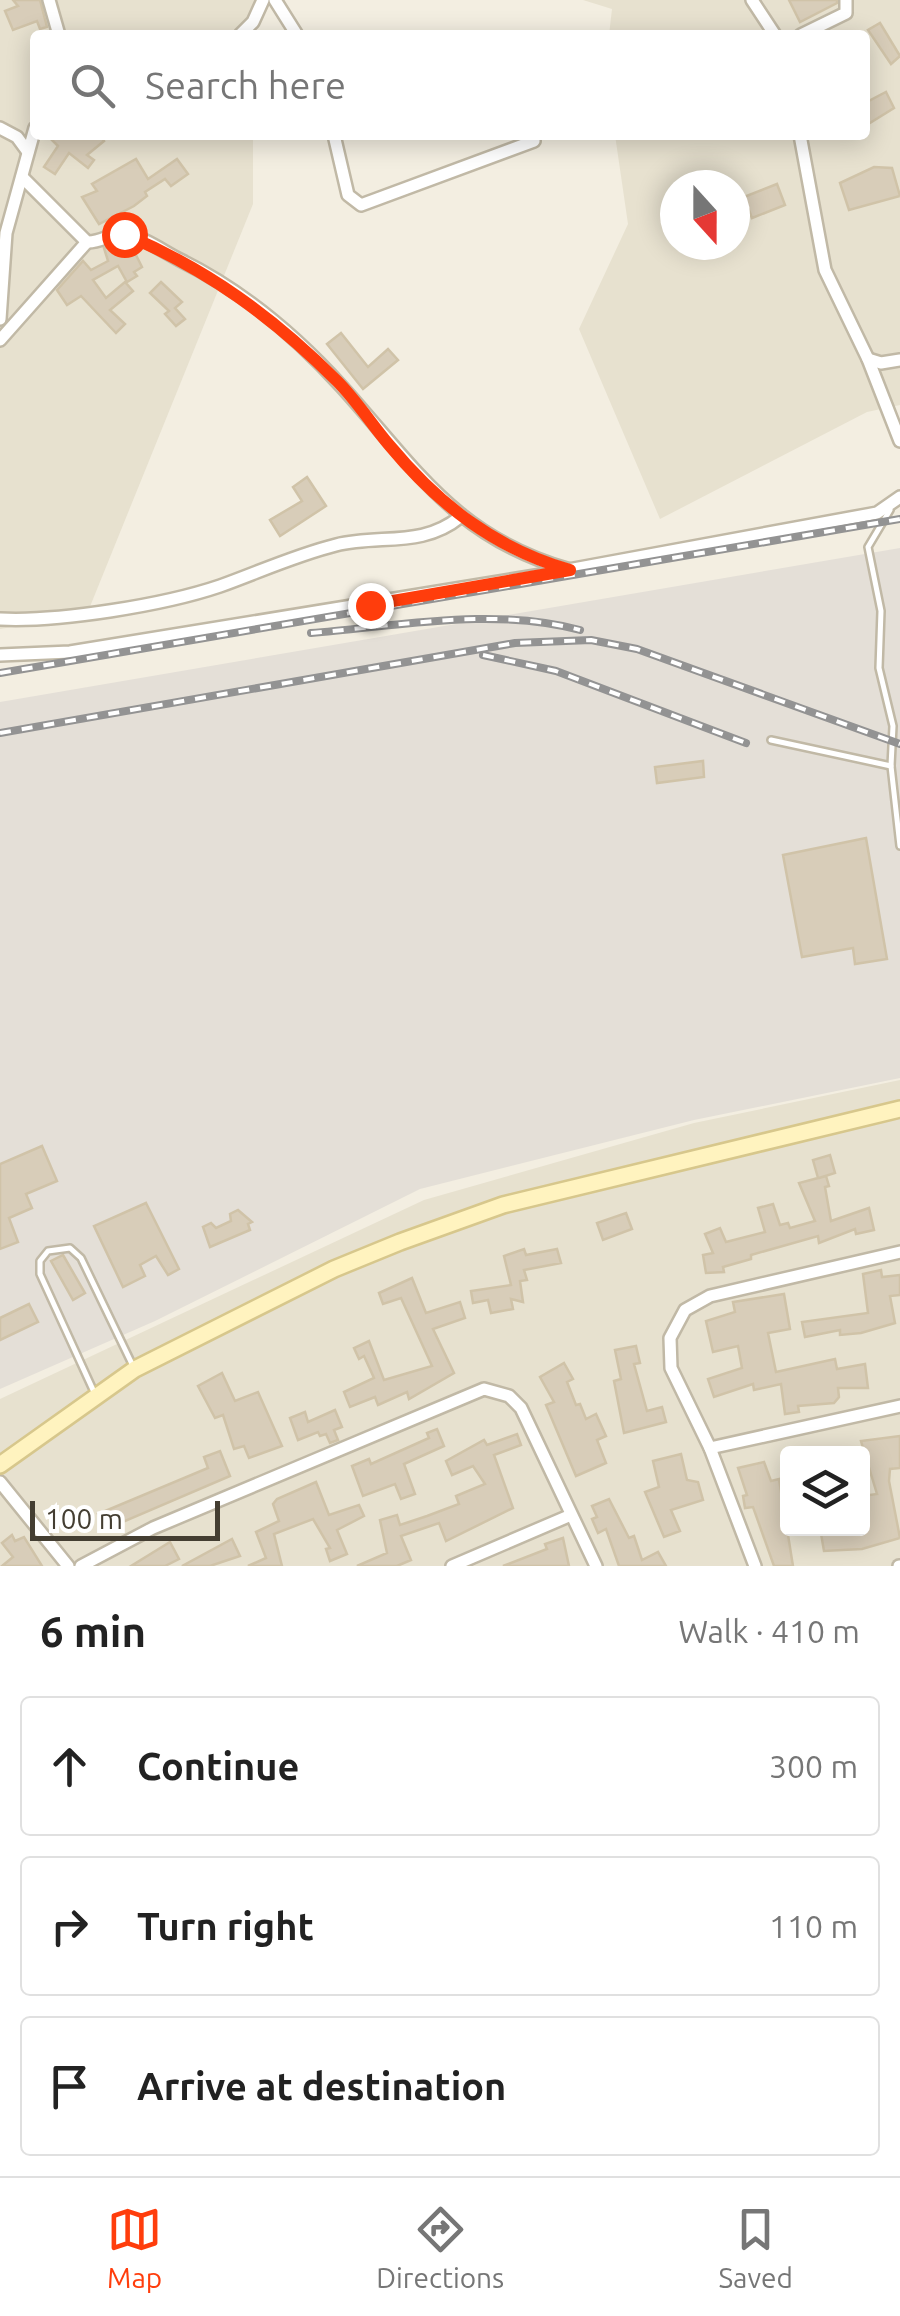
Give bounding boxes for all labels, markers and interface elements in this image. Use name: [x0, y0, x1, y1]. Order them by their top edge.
search box: [30, 30, 870, 140]
icon: search: [65, 58, 120, 113]
text: Search here: [145, 64, 346, 106]
north arrow: [660, 170, 750, 260]
route start: [102, 212, 148, 258]
route end: [348, 583, 394, 629]
map controls: [780, 1446, 870, 1536]
button: layers: [780, 1446, 870, 1536]
scale bar: [30, 1496, 220, 1540]
text: 100 m: [45, 1503, 123, 1534]
text: 6 min: [40, 1608, 146, 1655]
text: Walk · 410 m: [678, 1613, 860, 1649]
icon: ahead: [42, 1739, 97, 1794]
text: Continue: [137, 1745, 299, 1787]
text: 300 m: [769, 1748, 858, 1784]
icon: right: [42, 1899, 97, 1954]
text: Turn right: [137, 1905, 314, 1947]
text: 110 m: [769, 1908, 858, 1944]
icon: arrive: [42, 2059, 97, 2114]
text: Arrive at destination: [137, 2065, 506, 2107]
tab: Map: [107, 2202, 162, 2293]
tab: Directions: [376, 2202, 504, 2293]
tab: Saved: [718, 2202, 793, 2293]

